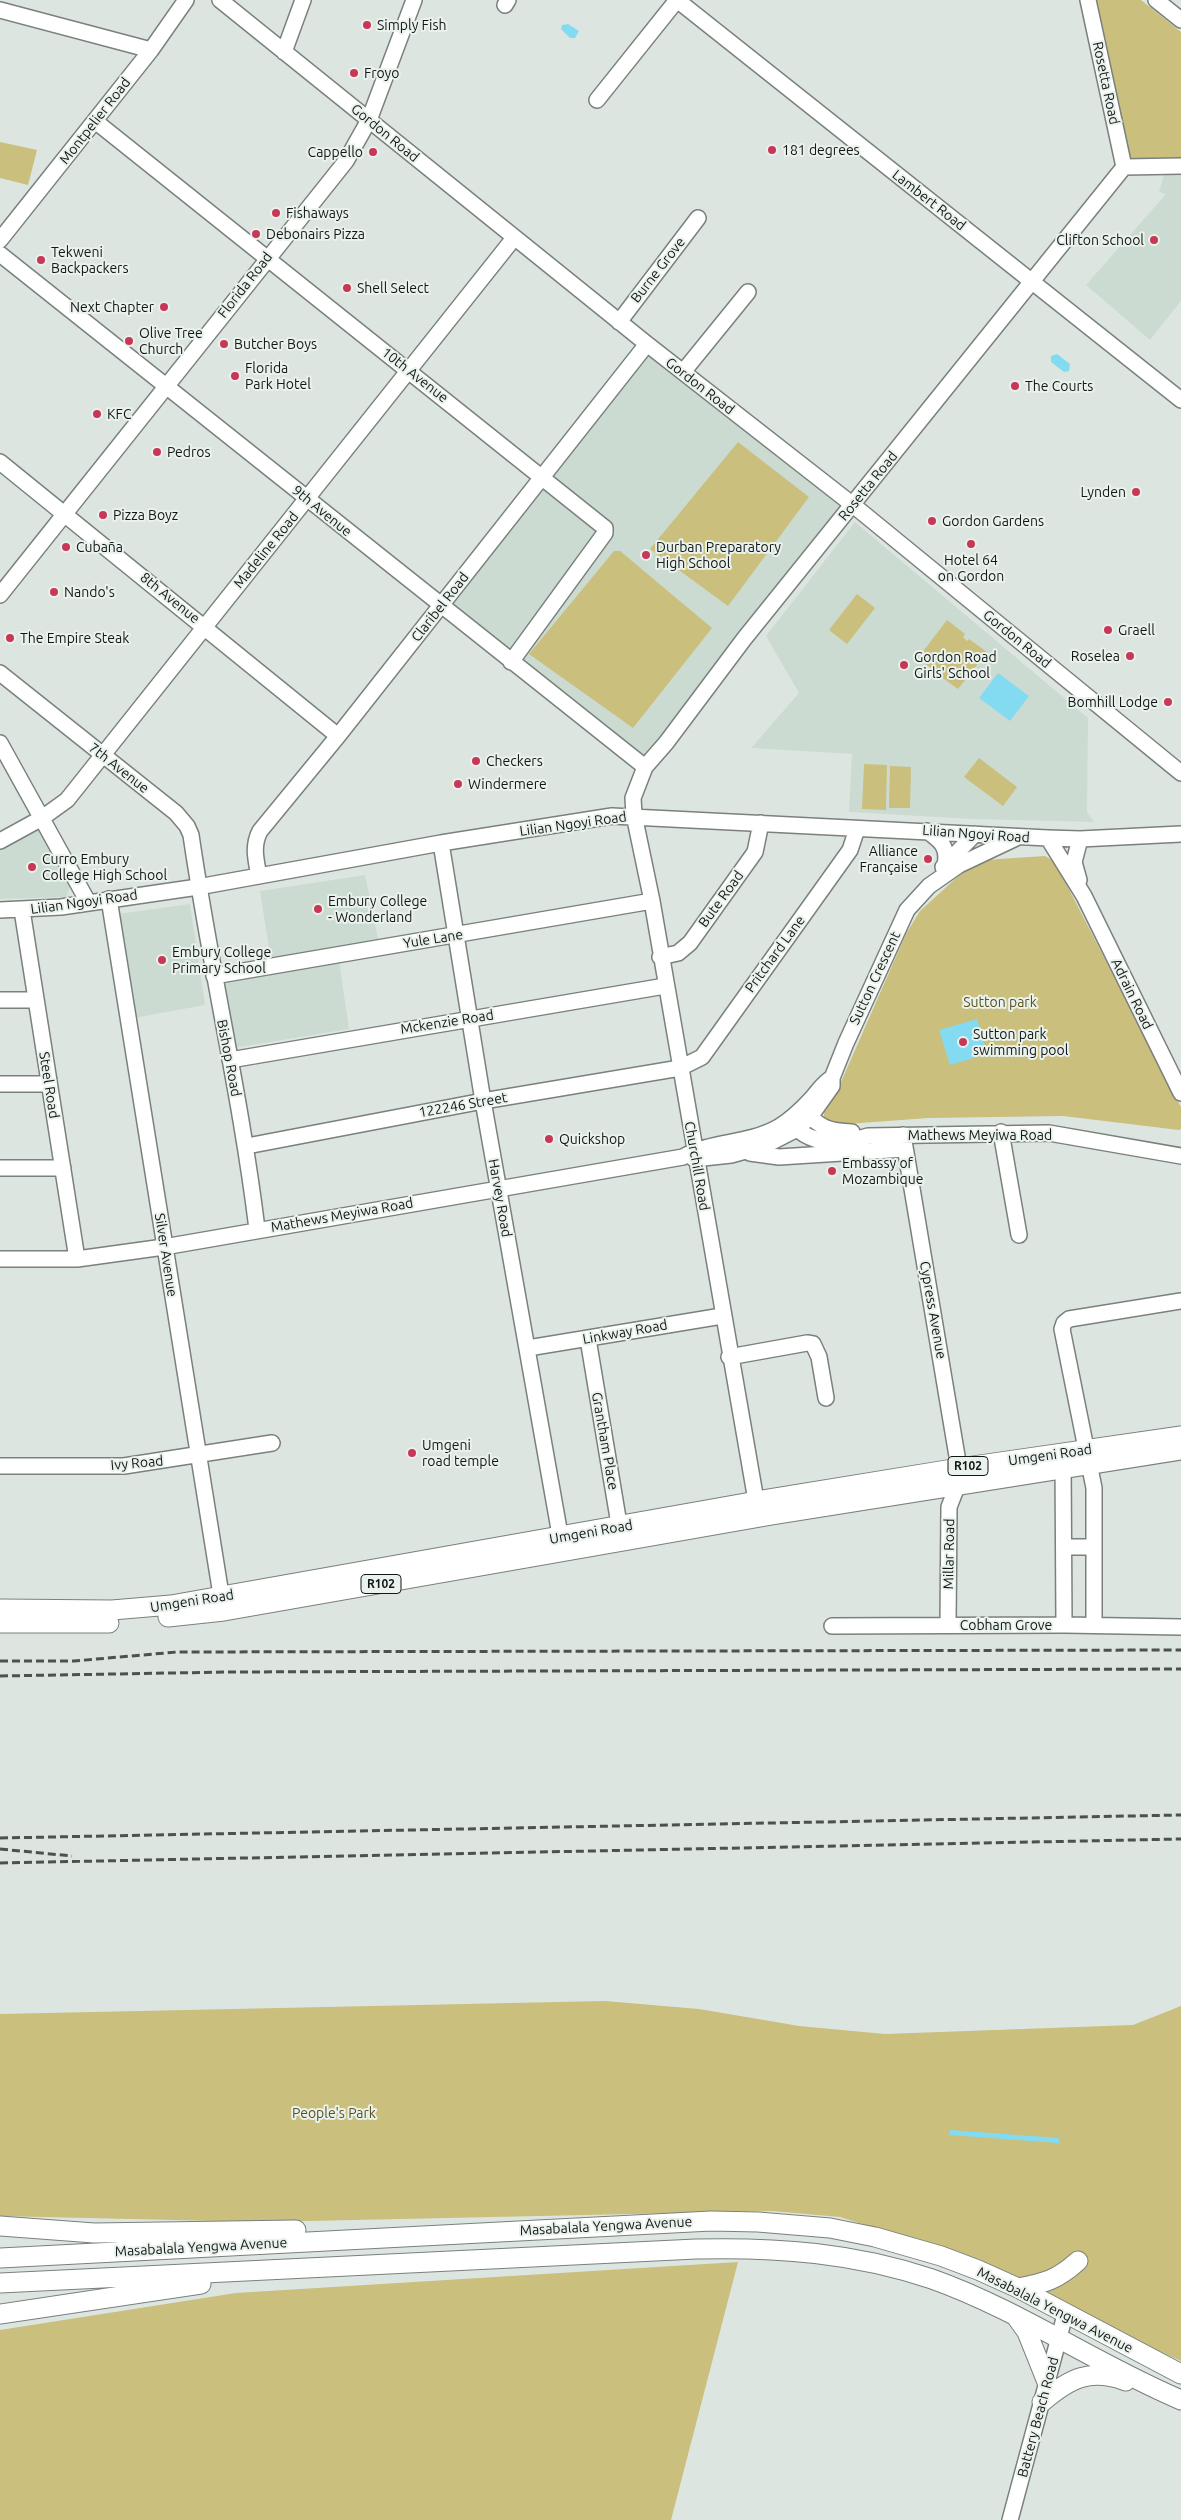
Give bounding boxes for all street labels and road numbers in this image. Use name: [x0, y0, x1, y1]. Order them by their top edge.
street label: Rosetta Road: [1089, 40, 1123, 126]
street label: Montpelier Road: [56, 74, 134, 168]
street label: Gordon Road: [348, 100, 422, 166]
street label: Lambert Road: [889, 166, 969, 234]
street label: Burne Grove: [627, 234, 689, 306]
street label: Florida Road: [214, 249, 276, 321]
street label: 10th Avenue: [378, 344, 452, 406]
street label: Gordon Road: [662, 354, 738, 418]
street label: Rosetta Road: [835, 448, 901, 524]
street label: 9th Avenue: [289, 482, 355, 540]
street label: Madeline Road: [230, 508, 302, 592]
street label: 8th Avenue: [137, 569, 203, 627]
street label: Claribel Road: [408, 569, 472, 645]
street label: Gordon Road: [980, 606, 1054, 672]
street label: 7th Avenue: [86, 739, 152, 797]
street label: Lilian Ngoyi Road: [518, 808, 628, 840]
street label: Lilian Ngoyi Road: [922, 822, 1030, 846]
street label: Bute Road: [695, 868, 747, 930]
street label: Lilian Ngoyi Road: [29, 886, 139, 918]
street label: Pritchard Lane: [741, 912, 809, 996]
street label: Yule Lane: [402, 926, 464, 952]
street label: Sutton Crescent: [846, 929, 904, 1027]
street label: Adrain Road: [1108, 956, 1156, 1032]
street label: Mckenzie Road: [399, 1006, 495, 1038]
street label: Bishop Road: [213, 1018, 245, 1098]
street label: Steel Road: [35, 1050, 63, 1120]
street label: 122246 Street: [417, 1089, 509, 1121]
street label: Churchill Road: [681, 1120, 713, 1212]
street label: Mathews Meyiwa Road: [908, 1127, 1052, 1143]
street label: Harvey Road: [485, 1157, 515, 1239]
street label: Mathews Meyiwa Road: [269, 1194, 415, 1236]
street label: Silver Avenue: [151, 1212, 181, 1298]
street label: Cypress Avenue: [916, 1260, 950, 1360]
street label: Linkway Road: [581, 1316, 669, 1348]
street label: Grantham Place: [588, 1391, 622, 1491]
street label: Umgeni Road: [1007, 1441, 1093, 1469]
street label: Ivy Road: [110, 1452, 164, 1474]
road number: R102: [948, 1456, 988, 1475]
street label: Umgeni Road: [548, 1516, 634, 1548]
street label: Millar Road: [940, 1518, 958, 1590]
road number: R102: [361, 1575, 401, 1594]
street label: Umgeni Road: [149, 1586, 235, 1616]
street label: Cobham Grove: [960, 1617, 1052, 1633]
street label: Masabalala Yengwa Avenue: [519, 2213, 693, 2239]
street label: Masabalala Yengwa Avenue: [114, 2234, 288, 2260]
street label: Masabalala Yengwa Avenue: [974, 2263, 1136, 2357]
street label: Battery Beach Road: [1014, 2355, 1062, 2479]

